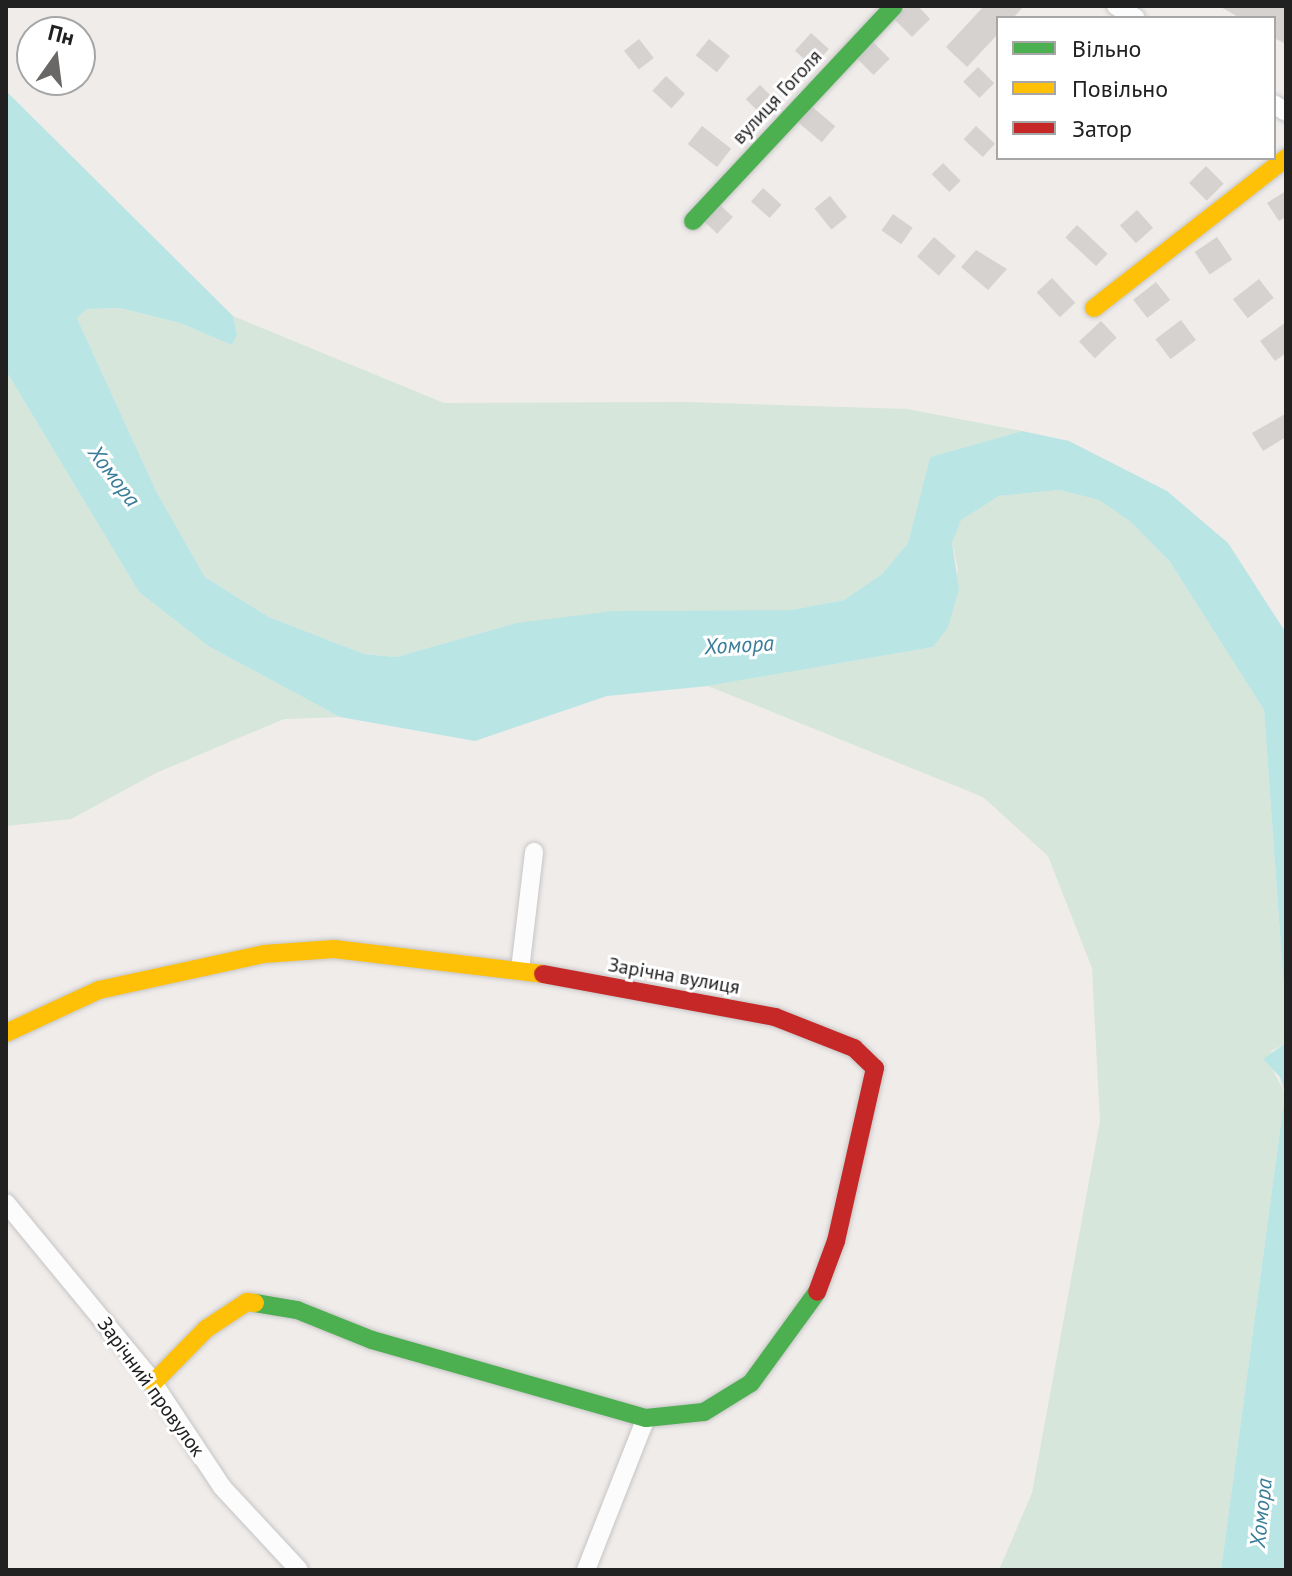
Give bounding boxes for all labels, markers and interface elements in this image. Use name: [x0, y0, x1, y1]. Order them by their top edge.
north arrow: [16, 16, 96, 96]
legend: [996, 16, 1276, 160]
text: Пн: [45, 18, 77, 51]
text: Вільно: [1072, 33, 1141, 64]
street label: вулиця Гоголя: [727, 45, 827, 149]
text: Повільно: [1072, 73, 1168, 104]
text: Затор: [1072, 113, 1132, 144]
water label: Хомора: [82, 440, 146, 512]
water label: Хомора: [703, 630, 775, 660]
street label: Зарічна вулиця: [606, 953, 742, 999]
street label: Зарічний провулок: [92, 1313, 210, 1461]
water label: Хомора: [1244, 1477, 1278, 1549]

